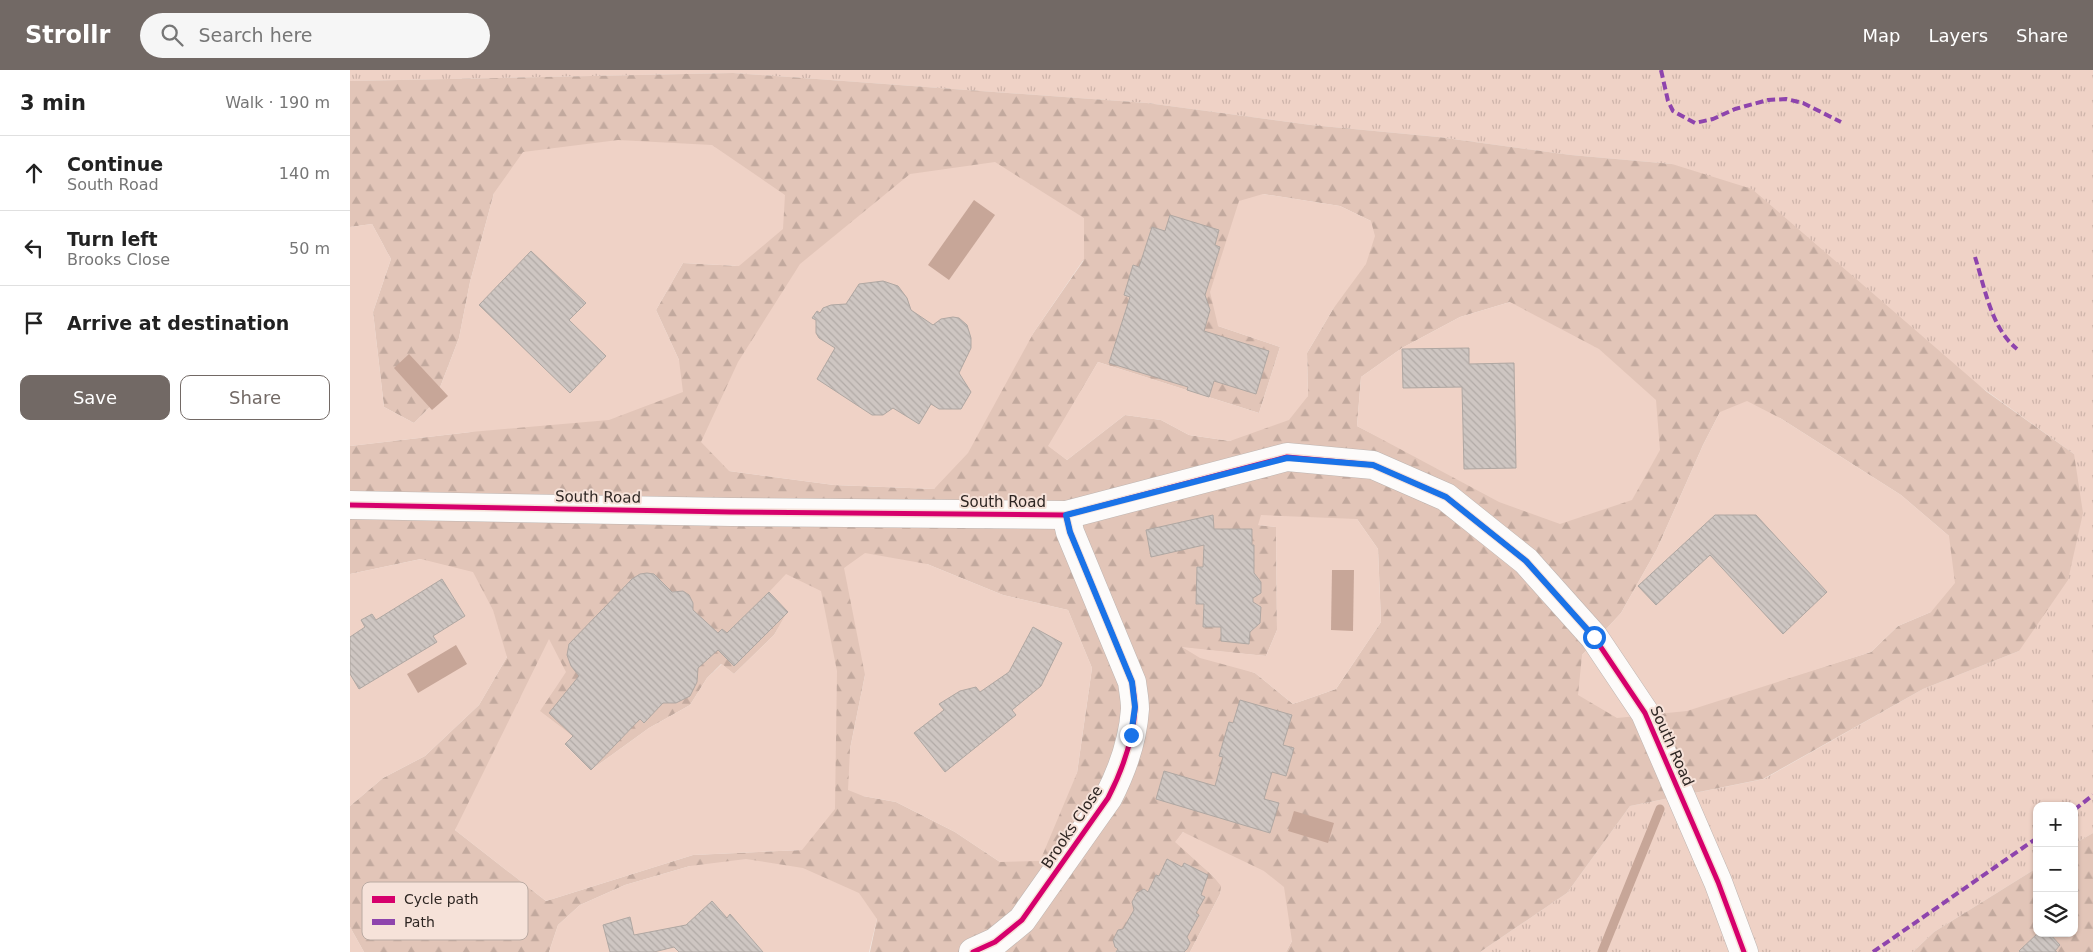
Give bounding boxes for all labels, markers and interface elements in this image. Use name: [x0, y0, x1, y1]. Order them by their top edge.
search box: [140, 13, 490, 58]
text: Strollr: [25, 21, 110, 49]
icon: search: [158, 21, 186, 49]
text: Search here: [198, 24, 313, 46]
text: Map: [1862, 25, 1900, 46]
text: Layers: [1928, 25, 1988, 46]
text: Share: [2016, 25, 2068, 46]
text: 3 min: [20, 91, 86, 115]
text: Walk · 190 m: [225, 93, 330, 112]
text: Continue: [67, 153, 163, 175]
icon: ahead: [20, 159, 48, 187]
text: 140 m: [279, 164, 330, 183]
text: South Road: [67, 175, 159, 194]
text: Turn left: [67, 228, 158, 250]
icon: left: [20, 234, 48, 262]
text: 50 m: [289, 239, 330, 258]
text: Brooks Close: [67, 250, 170, 269]
icon: arrive: [20, 309, 48, 337]
text: Arrive at destination: [67, 312, 289, 334]
button: Save: [20, 375, 170, 420]
button: Share: [180, 375, 330, 420]
street label: South Road: [555, 487, 641, 507]
street label: South Road: [960, 493, 1046, 511]
route start: [1583, 626, 1606, 649]
street label: South Road: [1646, 703, 1698, 789]
route end: [1120, 724, 1143, 747]
street label: Brooks Close: [1038, 782, 1106, 872]
map controls: [2033, 802, 2078, 937]
button: +: [2033, 802, 2078, 847]
button: −: [2033, 847, 2078, 892]
legend: [362, 882, 528, 940]
text: Cycle path: [404, 891, 479, 907]
button: layers: [2033, 892, 2078, 937]
text: Path: [404, 914, 435, 930]

